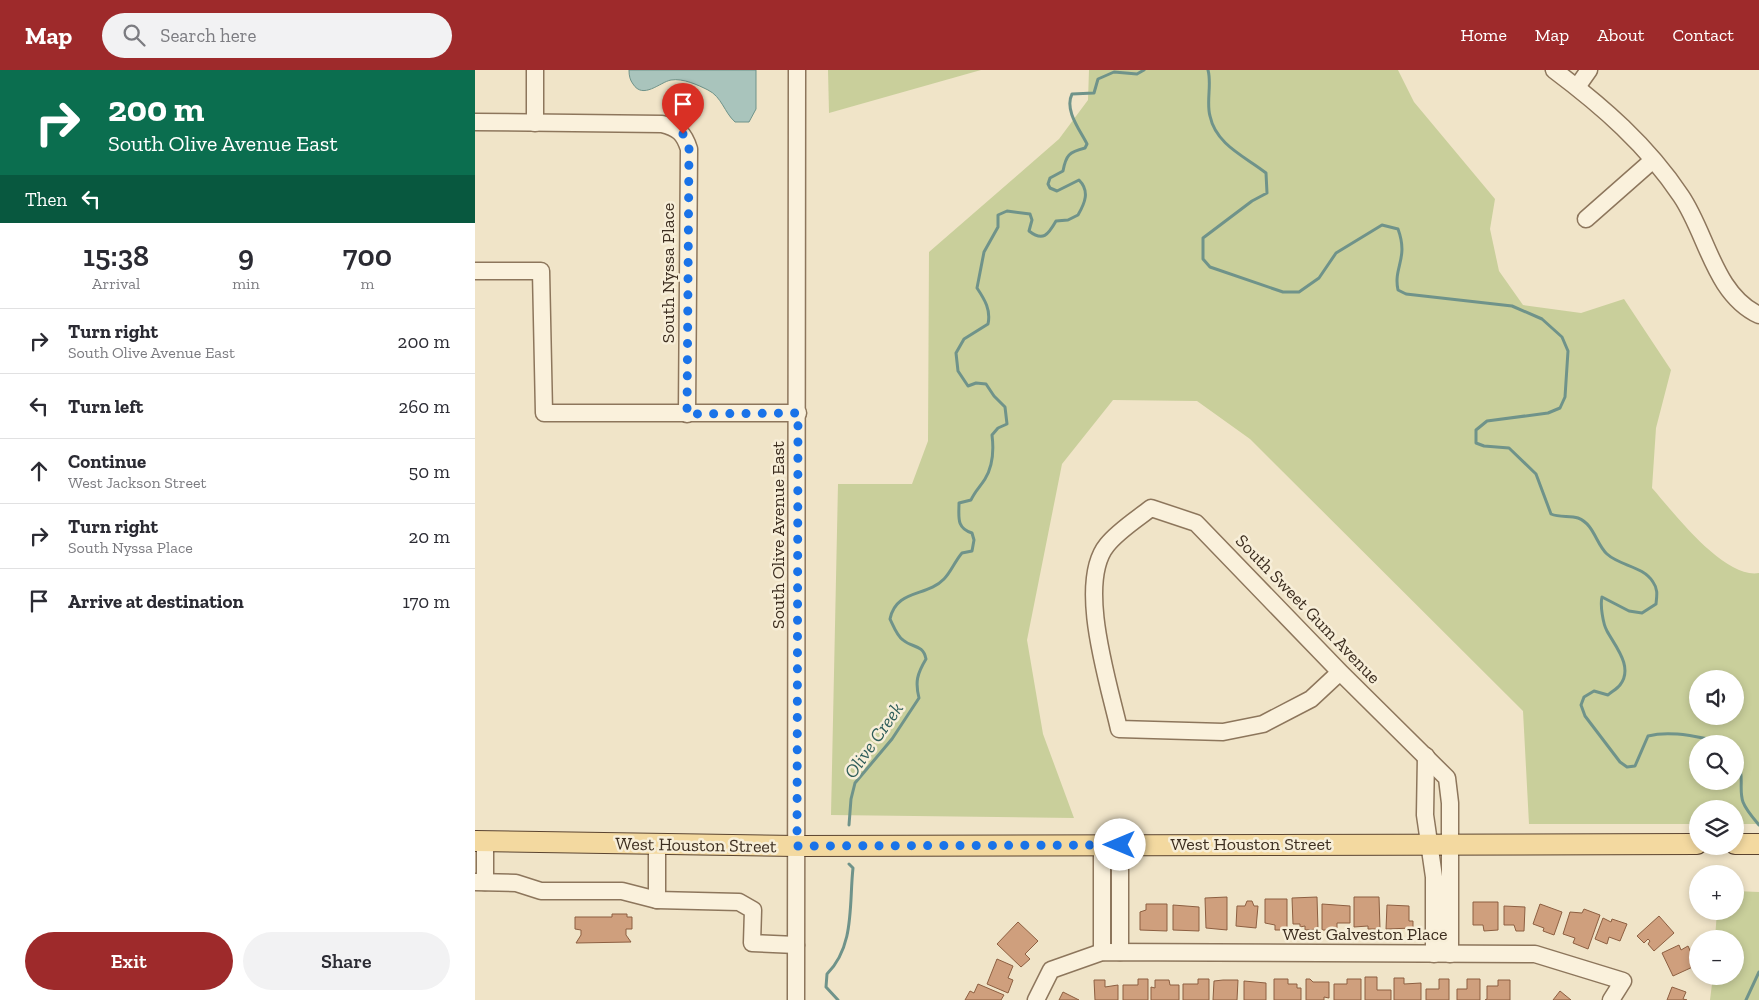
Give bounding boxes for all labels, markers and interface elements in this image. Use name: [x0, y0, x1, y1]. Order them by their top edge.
search box: [102, 13, 452, 58]
text: Map: [25, 21, 72, 50]
icon: search: [120, 21, 148, 49]
text: Search here: [160, 24, 257, 47]
text: Home: [1460, 24, 1507, 46]
text: Map: [1535, 24, 1569, 46]
text: About: [1597, 24, 1644, 46]
text: Contact: [1672, 24, 1734, 46]
pin: [662, 83, 704, 134]
text: 200 m: [108, 88, 204, 130]
icon: right: [25, 90, 90, 155]
icon: arrive: [669, 90, 697, 118]
text: South Olive Avenue East: [108, 130, 338, 157]
icon: left: [77, 185, 105, 213]
text: Then: [25, 188, 67, 211]
street label: South Nyssa Place: [657, 203, 679, 343]
text: 15:38: [83, 238, 149, 274]
text: 9: [238, 238, 254, 274]
text: 700: [343, 238, 392, 274]
text: Arrival: [92, 274, 140, 293]
text: min: [232, 274, 260, 293]
text: m: [360, 274, 374, 293]
text: Turn right: [68, 320, 158, 343]
icon: right: [25, 327, 53, 355]
text: 200 m: [398, 330, 450, 353]
text: South Olive Avenue East: [68, 343, 235, 362]
icon: left: [25, 392, 53, 420]
text: Turn left: [68, 395, 143, 418]
text: 260 m: [398, 395, 450, 418]
street label: South Olive Avenue East: [767, 441, 789, 629]
text: Continue: [68, 450, 146, 473]
icon: ahead: [25, 457, 53, 485]
text: 50 m: [409, 460, 450, 483]
text: West Jackson Street: [68, 473, 206, 492]
text: Turn right: [68, 515, 158, 538]
icon: right: [25, 522, 53, 550]
text: 20 m: [409, 525, 450, 548]
street label: South Sweet Gum Avenue: [1231, 530, 1385, 688]
text: South Nyssa Place: [68, 538, 193, 557]
icon: arrive: [25, 587, 53, 615]
text: Arrive at destination: [68, 590, 244, 613]
text: 170 m: [402, 590, 450, 613]
map controls: [1689, 670, 1744, 985]
button: sound: [1689, 670, 1744, 725]
water label: Olive Creek: [839, 698, 908, 783]
button: search: [1689, 735, 1744, 790]
button: layers: [1689, 800, 1744, 855]
position arrow: [1093, 818, 1145, 870]
street label: West Houston Street: [615, 833, 777, 857]
street label: West Houston Street: [1170, 833, 1332, 855]
button: +: [1689, 865, 1744, 920]
street label: West Galveston Place: [1283, 923, 1447, 945]
button: −: [1689, 930, 1744, 985]
button: Exit: [25, 932, 233, 990]
button: Share: [243, 932, 450, 990]

